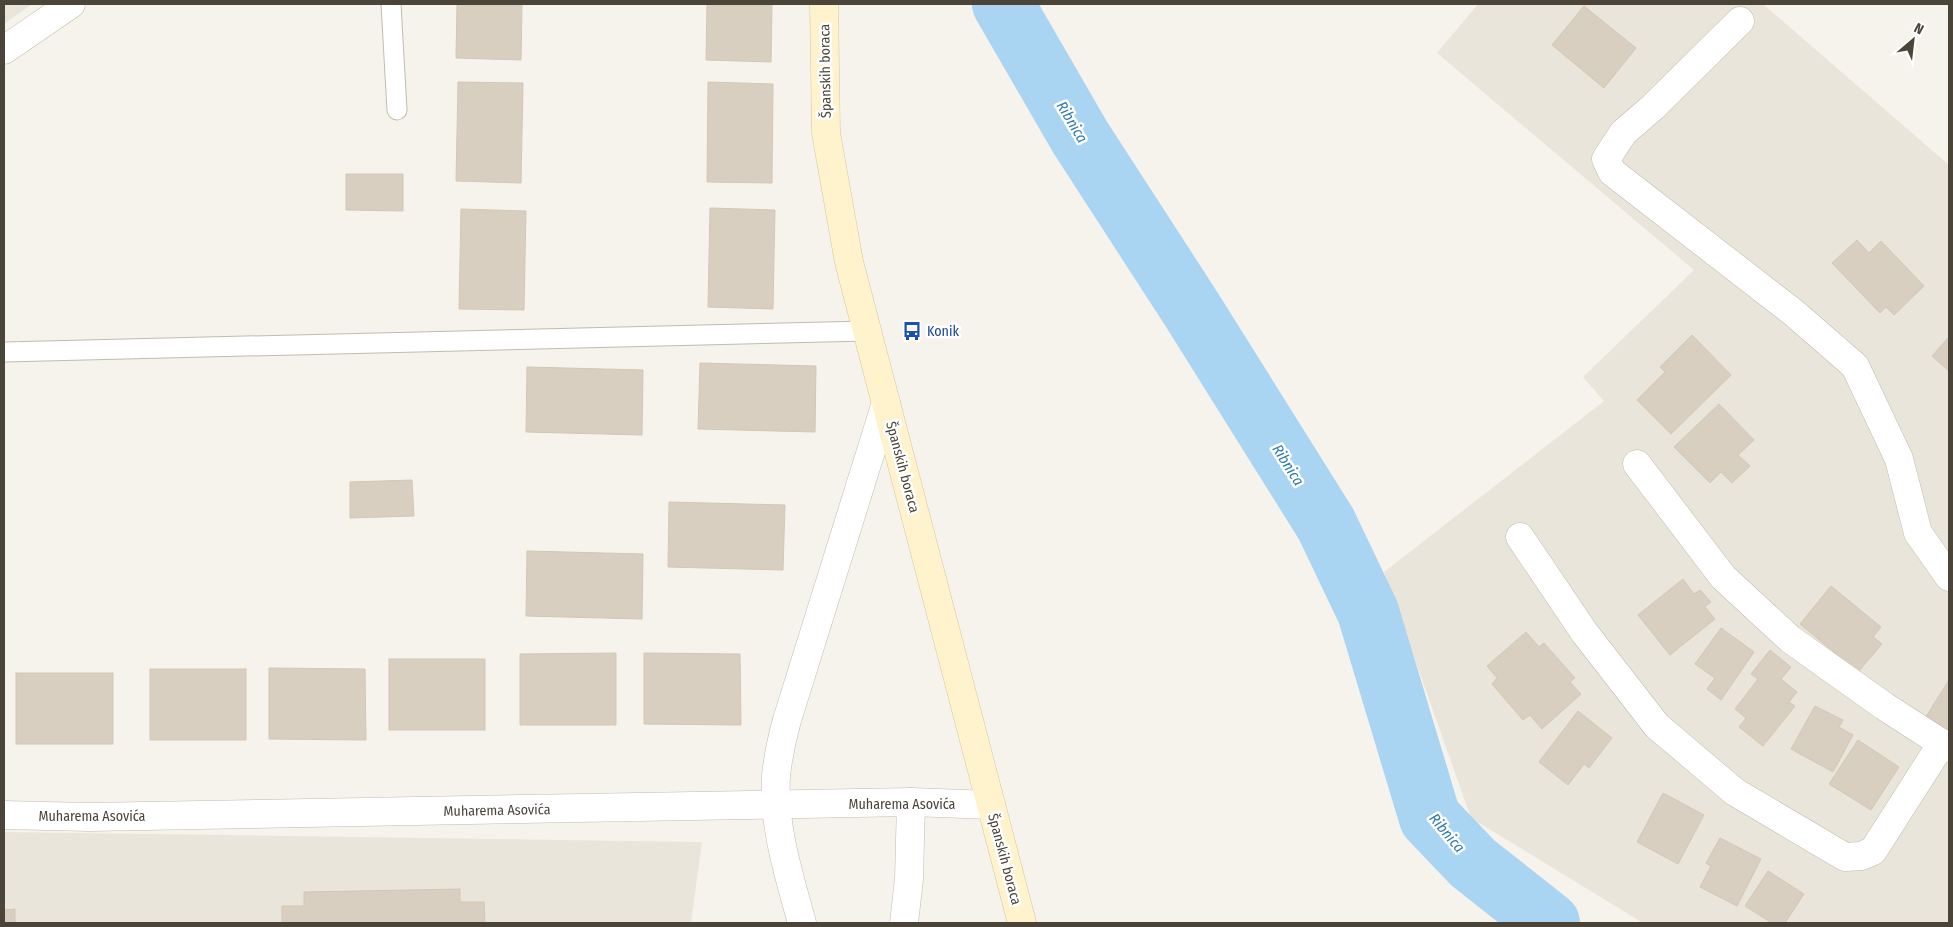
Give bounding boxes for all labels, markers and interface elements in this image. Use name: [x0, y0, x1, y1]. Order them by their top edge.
north arrow: [1888, 15, 1938, 65]
text: N: [1911, 19, 1927, 38]
street label: Španskih boraca: [815, 24, 835, 118]
water label: Ribnica: [1053, 98, 1091, 146]
bus stop icon: Konik: [901, 320, 923, 342]
place label: Konik: [927, 323, 959, 340]
street label: Španskih boraca: [882, 419, 924, 515]
water label: Ribnica: [1268, 441, 1308, 489]
street label: Muharema Asovića: [849, 796, 956, 813]
street label: Muharema Asovića: [443, 801, 551, 820]
street label: Muharema Asovića: [39, 808, 146, 825]
water label: Ribnica: [1426, 810, 1469, 856]
street label: Španskih boraca: [984, 811, 1026, 907]

